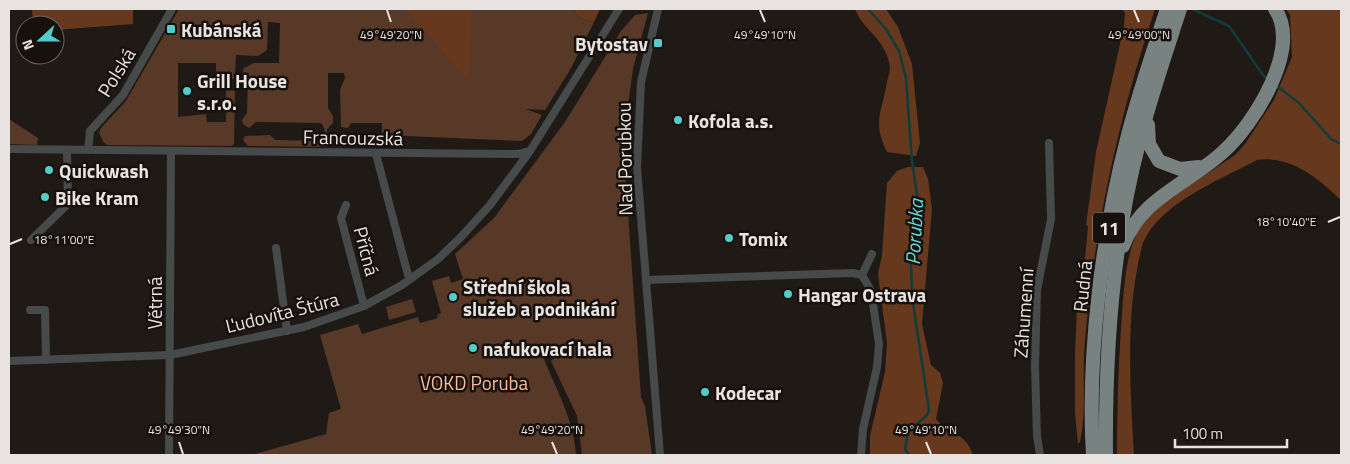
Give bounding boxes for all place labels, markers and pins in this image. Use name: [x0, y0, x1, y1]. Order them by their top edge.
place label: Kubánská: [181, 15, 262, 44]
marker: Kubánská: [165, 23, 177, 35]
place label: Bytostav: [575, 29, 649, 58]
marker: Bytostav: [652, 37, 664, 49]
place label: Grill House s.r.o.: [197, 66, 287, 117]
marker: Grill House s.r.o.: [181, 85, 193, 97]
place label: Kofola a.s.: [688, 106, 773, 135]
marker: Kofola a.s.: [672, 114, 684, 126]
place label: Quickwash: [59, 156, 149, 185]
marker: Quickwash: [43, 164, 55, 176]
place label: Bike Kram: [55, 183, 139, 212]
marker: Bike Kram: [39, 191, 51, 203]
place label: Tomix: [739, 224, 788, 253]
marker: Tomix: [723, 232, 735, 244]
place label: Střední škola služeb a podnikání: [463, 272, 618, 323]
place label: Hangar Ostrava: [798, 280, 926, 309]
marker: Hangar Ostrava: [782, 288, 794, 300]
marker: Střední škola služeb a podnikání: [447, 291, 459, 303]
place label: nafukovací hala: [483, 334, 612, 363]
marker: nafukovací hala: [467, 342, 479, 354]
place label: Kodecar: [715, 378, 781, 407]
marker: Kodecar: [699, 386, 711, 398]

